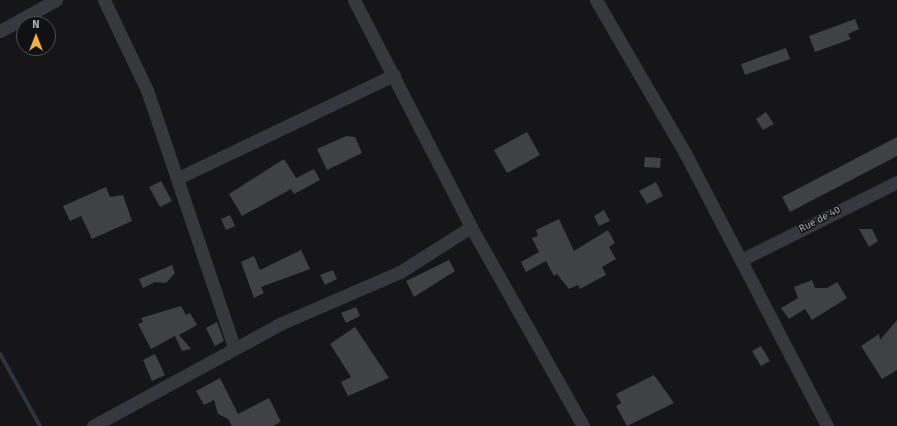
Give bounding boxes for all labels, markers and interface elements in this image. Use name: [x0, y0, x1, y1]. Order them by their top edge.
north arrow: [16, 16, 56, 56]
text: N: [32, 18, 40, 31]
street label: Rue de 40: [797, 204, 843, 236]

